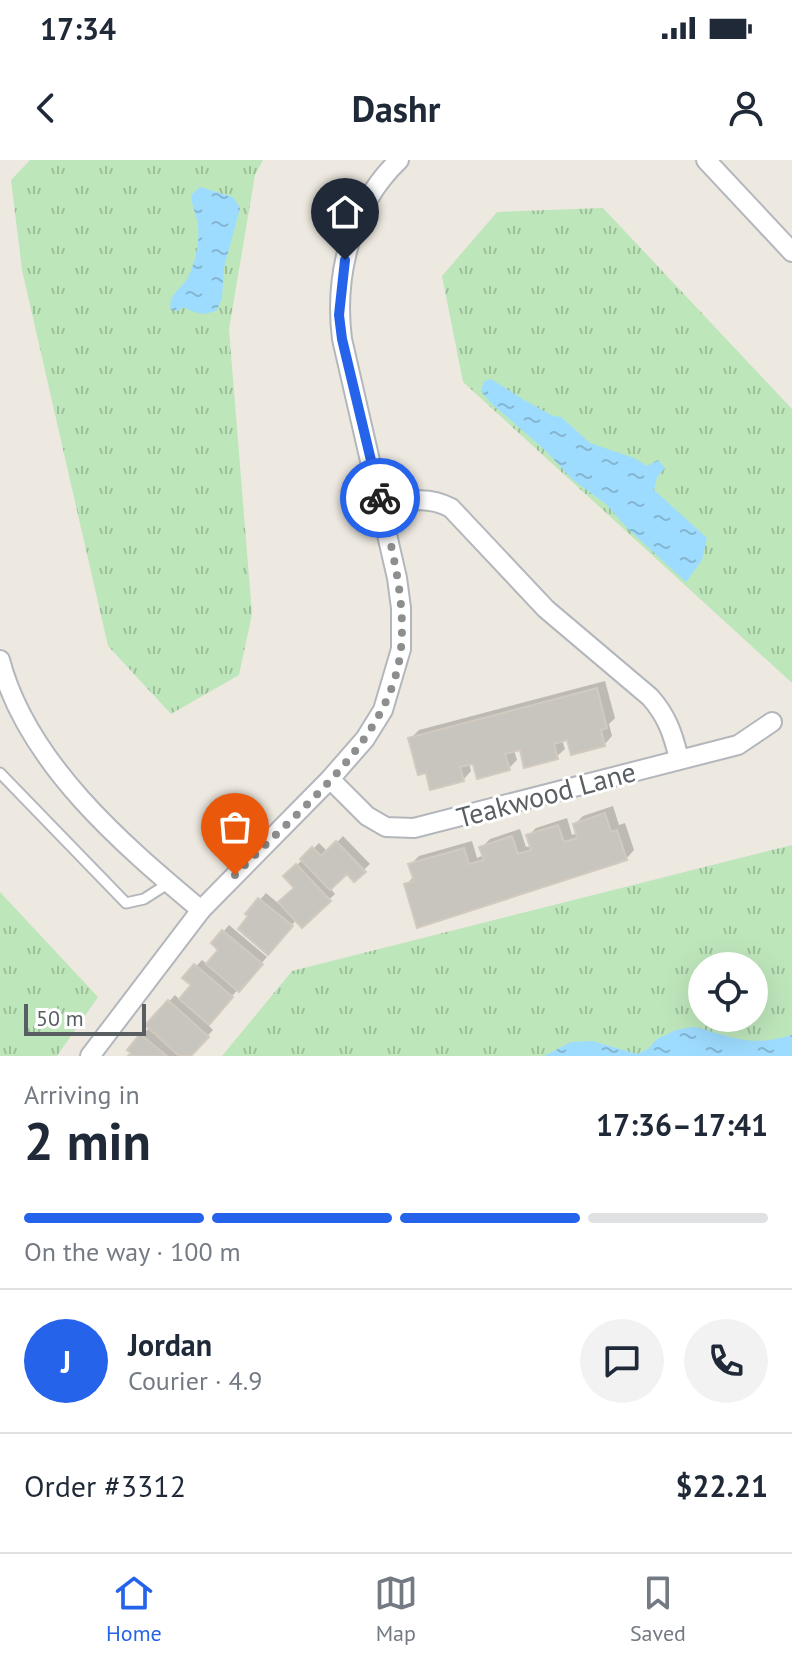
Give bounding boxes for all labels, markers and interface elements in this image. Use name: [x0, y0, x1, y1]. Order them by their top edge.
text: 17:34: [40, 9, 116, 48]
text: Dashr: [352, 85, 440, 132]
icon: back: [24, 86, 68, 130]
icon: person: [724, 86, 768, 130]
pin: [311, 178, 379, 260]
icon: home: [323, 190, 367, 234]
courier: [340, 458, 420, 538]
icon: bike: [358, 476, 402, 520]
street label: Teakwood Lane: [453, 752, 639, 836]
pin: [201, 793, 269, 875]
icon: bag: [213, 805, 257, 849]
map controls: [688, 952, 768, 1032]
button: locate: [688, 952, 768, 1032]
scale bar: [24, 1000, 146, 1036]
text: 50 m: [36, 1004, 84, 1032]
text: Arriving in: [24, 1078, 140, 1111]
text: 17:36–17:41: [596, 1105, 768, 1144]
text: 2 min: [24, 1107, 151, 1174]
text: On the way · 100 m: [24, 1235, 241, 1268]
button: chat: [580, 1319, 664, 1403]
button: phone: [684, 1319, 768, 1403]
text: Jordan: [128, 1325, 212, 1364]
text: J: [61, 1342, 71, 1381]
text: Courier · 4.9: [128, 1364, 262, 1397]
text: Order #3312: [24, 1466, 186, 1505]
text: $22.21: [676, 1466, 768, 1505]
tab: Home: [106, 1571, 162, 1647]
tab: Map: [374, 1571, 418, 1647]
tab: Saved: [630, 1571, 686, 1647]

